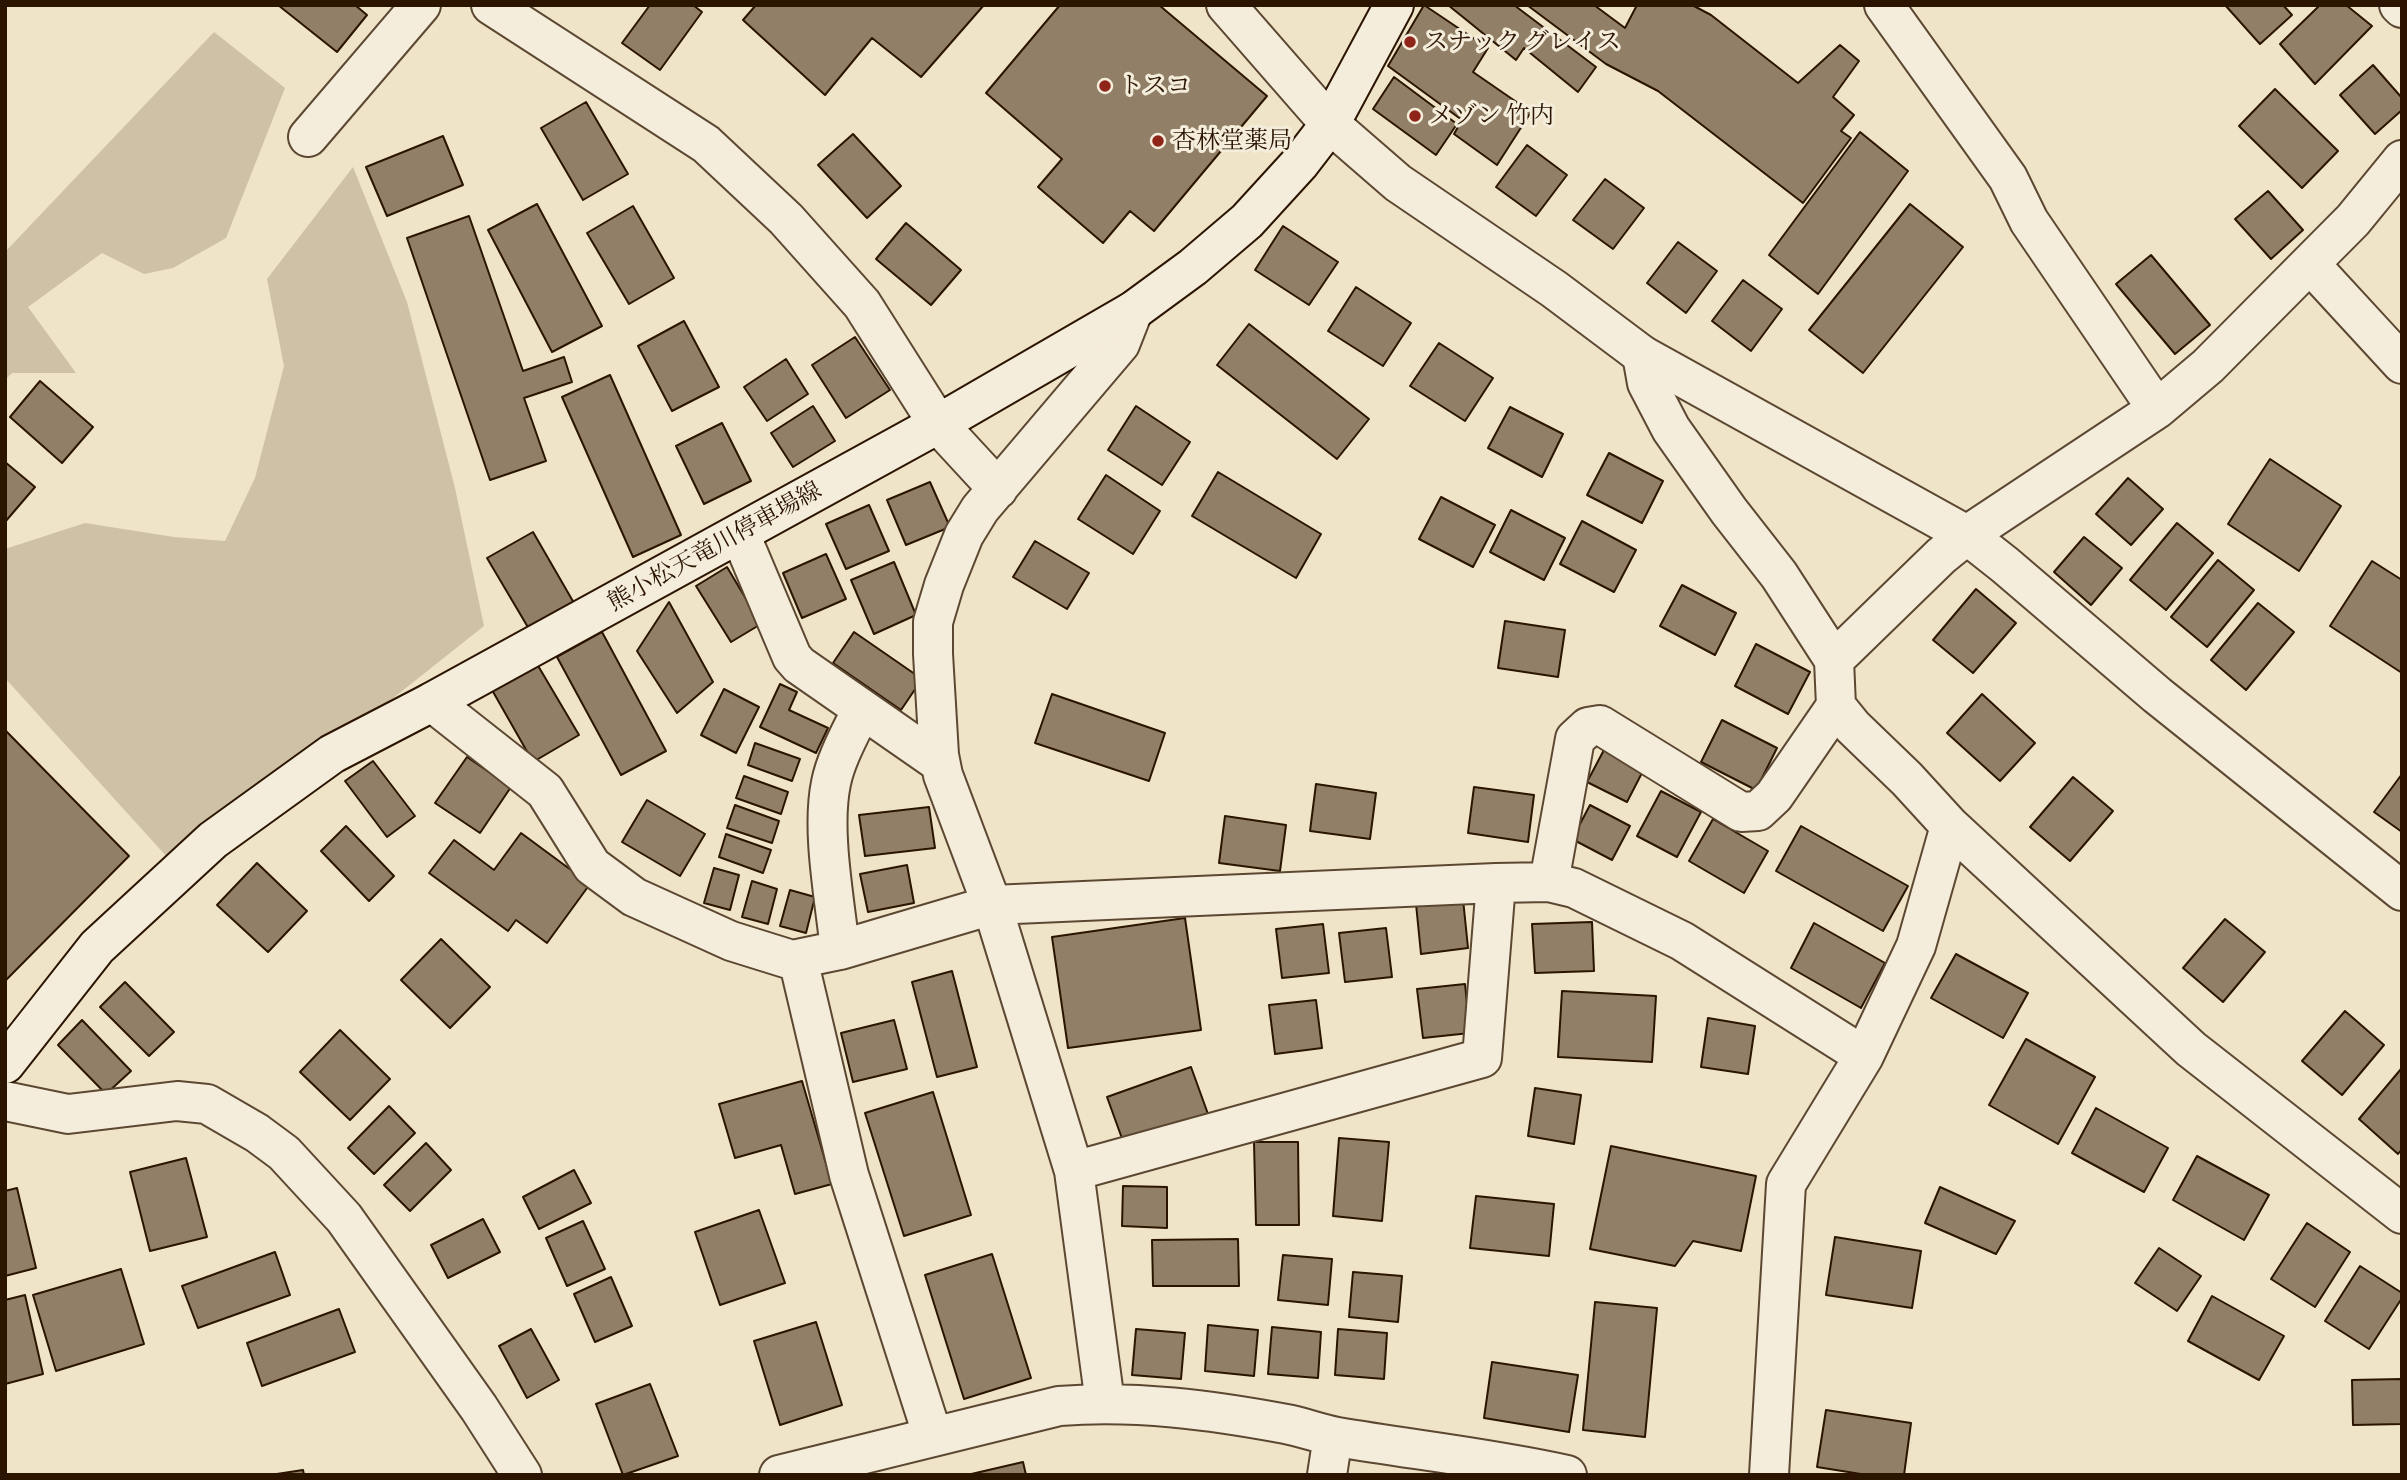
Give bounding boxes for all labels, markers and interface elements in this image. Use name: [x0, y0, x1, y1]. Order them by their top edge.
place label: スナック グレイス: [1424, 28, 1621, 56]
marker: スナック グレイス: [1402, 34, 1418, 50]
place label: トスコ: [1119, 72, 1191, 100]
marker: トスコ: [1097, 78, 1113, 94]
place label: メゾン 竹内: [1429, 102, 1554, 130]
marker: メゾン 竹内: [1407, 108, 1423, 124]
place label: 杏林堂薬局: [1172, 127, 1292, 155]
marker: 杏林堂薬局: [1150, 133, 1166, 149]
street label: 熊小松天竜川停車場線: [603, 476, 827, 618]

